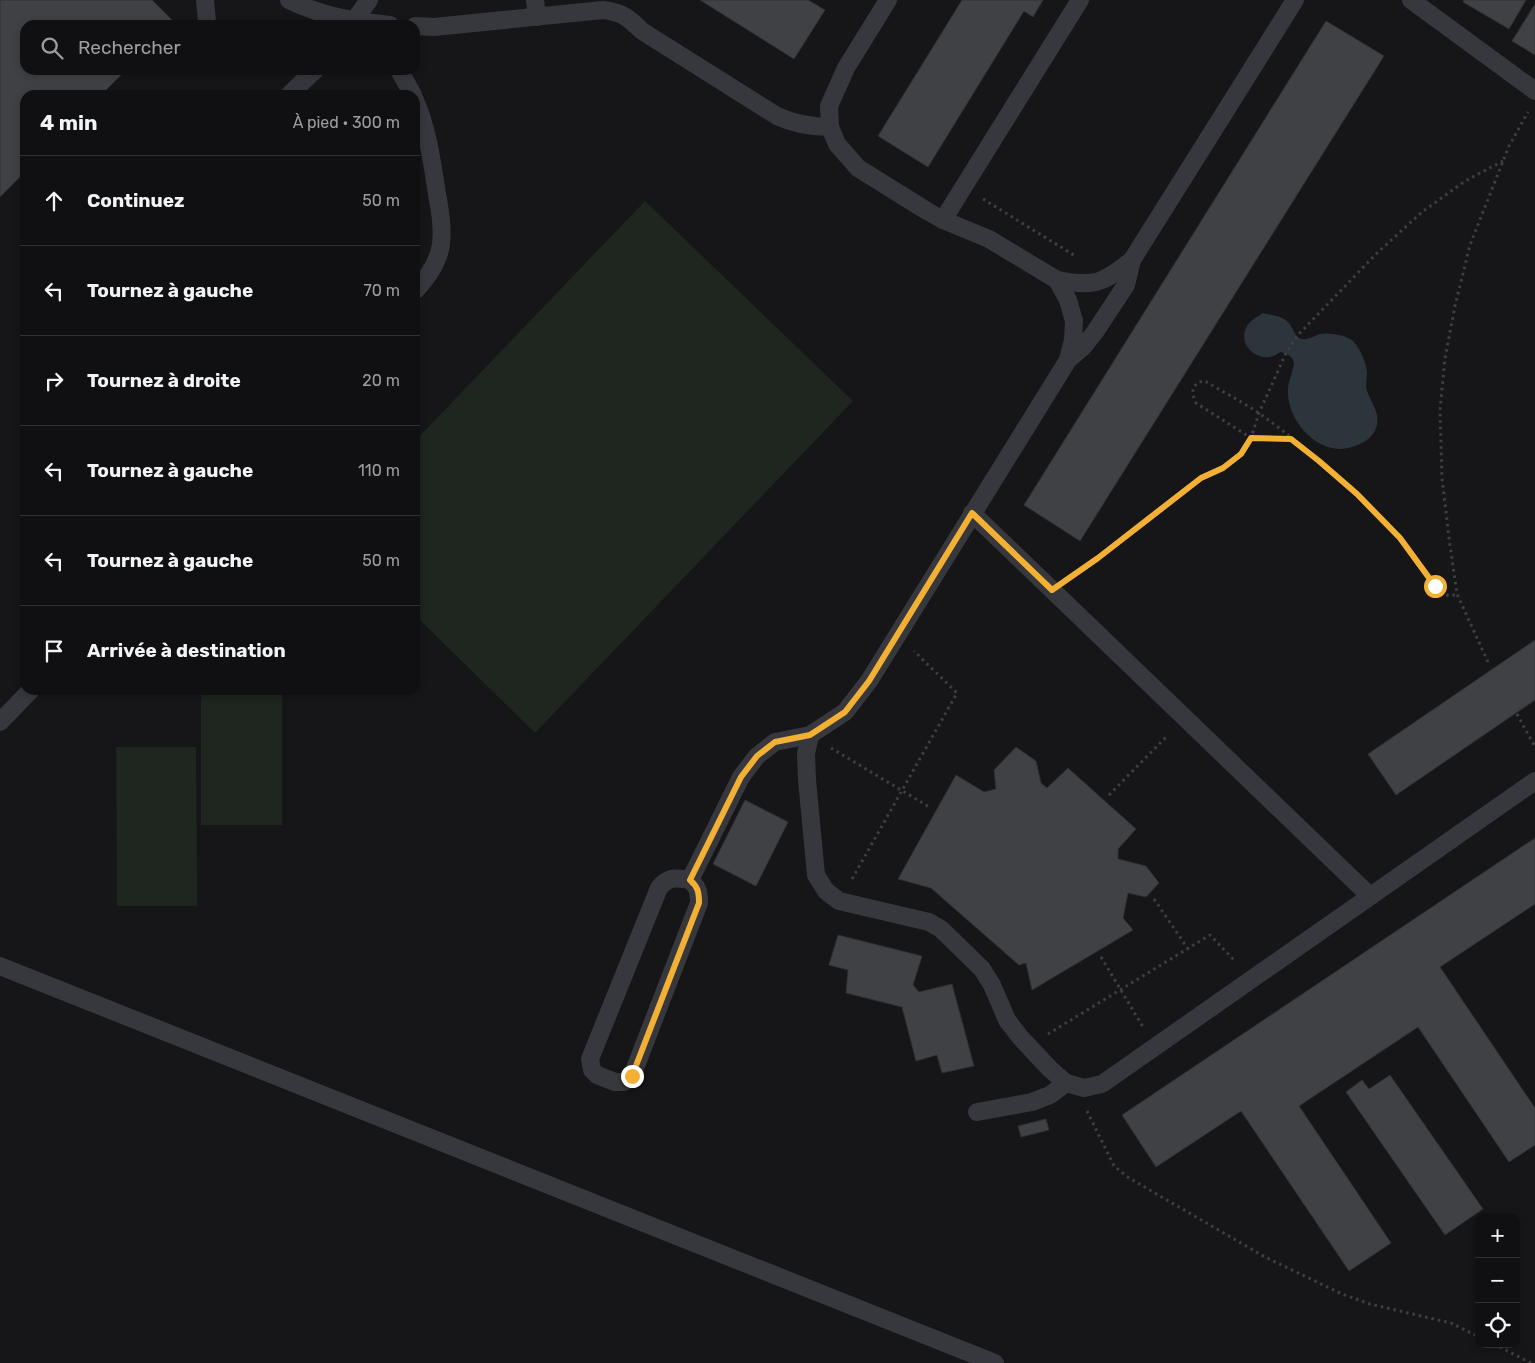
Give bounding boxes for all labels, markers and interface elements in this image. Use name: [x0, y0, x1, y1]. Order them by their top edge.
search box: [20, 20, 420, 75]
icon: search: [38, 34, 66, 62]
text: Rechercher: [78, 36, 181, 59]
text: 4 min: [40, 110, 98, 135]
text: À pied · 300 m: [293, 113, 400, 132]
icon: ahead: [40, 187, 68, 215]
text: Continuez: [87, 189, 185, 212]
text: 50 m: [362, 191, 400, 210]
icon: left: [40, 277, 68, 305]
text: Tournez à gauche: [87, 279, 253, 302]
text: 70 m: [363, 281, 400, 300]
icon: right: [40, 367, 68, 395]
text: Tournez à droite: [87, 369, 241, 392]
text: 20 m: [362, 371, 400, 390]
icon: left: [40, 457, 68, 485]
text: Tournez à gauche: [87, 459, 253, 482]
text: 110 m: [358, 461, 400, 480]
icon: left: [40, 547, 68, 575]
text: Tournez à gauche: [87, 549, 253, 572]
text: 50 m: [362, 551, 400, 570]
route start: [1424, 575, 1447, 598]
icon: arrive: [40, 637, 68, 665]
text: Arrivée à destination: [87, 639, 286, 662]
route end: [621, 1065, 644, 1088]
map controls: [1475, 1213, 1520, 1348]
button: +: [1475, 1213, 1520, 1258]
button: −: [1475, 1258, 1520, 1303]
button: locate: [1475, 1303, 1520, 1348]

